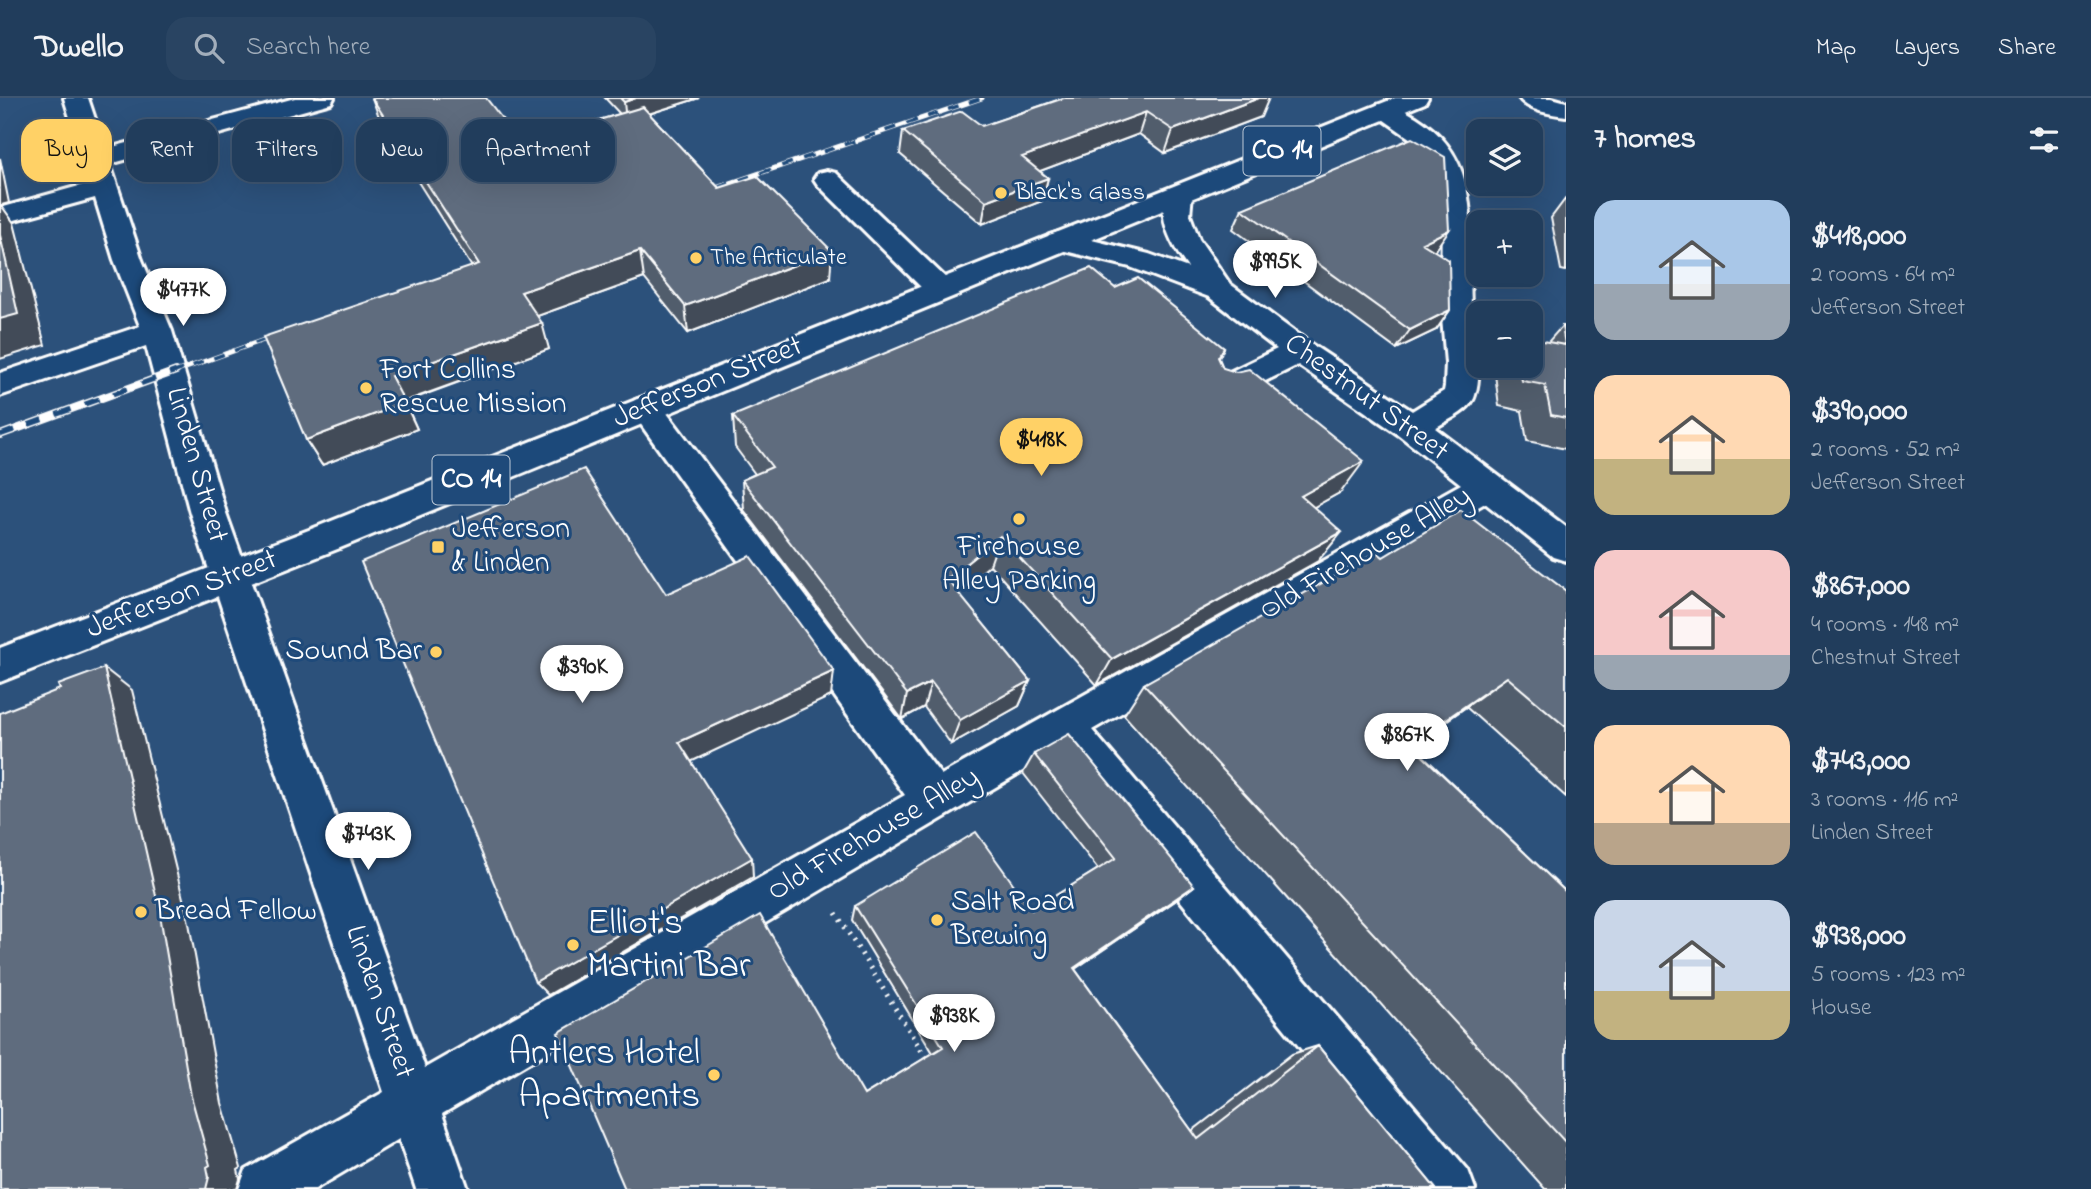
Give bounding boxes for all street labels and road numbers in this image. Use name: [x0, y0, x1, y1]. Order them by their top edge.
road number: CO 14: [1244, 126, 1320, 176]
street label: Chestnut Street: [1274, 323, 1458, 473]
street label: Jefferson Street: [607, 325, 809, 441]
street label: Linden Street: [153, 382, 239, 548]
road number: CO 14: [433, 456, 510, 504]
street label: Old Firehouse Alley: [1252, 475, 1480, 633]
street label: Jefferson Street: [80, 538, 284, 652]
street label: Old Firehouse Alley: [760, 756, 988, 914]
street label: Linden Street: [332, 919, 426, 1085]

